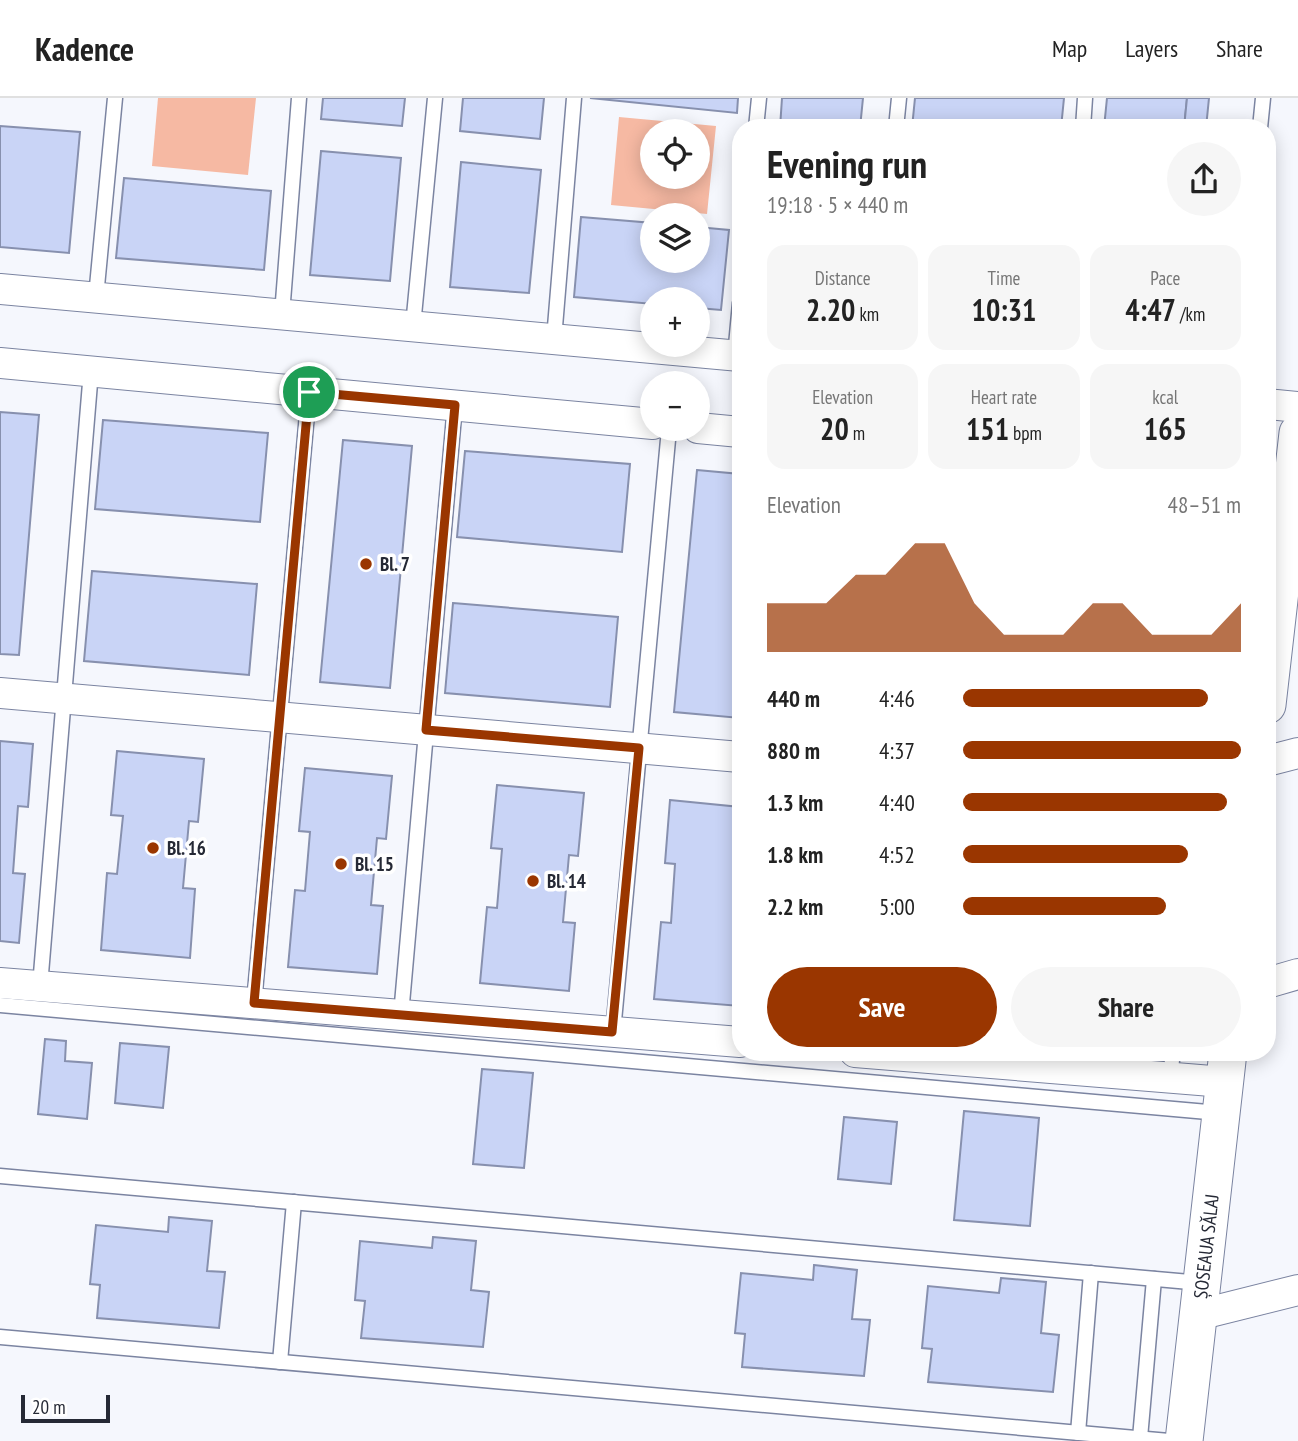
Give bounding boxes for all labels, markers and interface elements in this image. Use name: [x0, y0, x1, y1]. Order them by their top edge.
text: Kadence: [35, 27, 134, 70]
text: Map: [1052, 33, 1087, 64]
text: Layers: [1125, 33, 1178, 64]
text: Share: [1216, 33, 1263, 64]
map controls: [640, 119, 710, 441]
button: locate: [640, 119, 710, 189]
text: Evening run: [767, 139, 927, 188]
button: share: [1167, 142, 1241, 216]
text: 19:18 · 5 × 440 m: [767, 190, 908, 219]
button: layers: [640, 203, 710, 273]
text: Distance: [815, 266, 871, 290]
text: Time: [988, 266, 1020, 290]
text: Pace: [1150, 266, 1180, 290]
button: +: [640, 287, 710, 357]
text: 2.20: [806, 290, 855, 329]
text: 10:31: [972, 290, 1036, 329]
text: 4:47: [1125, 290, 1176, 329]
text: km: [855, 302, 879, 326]
text: /km: [1176, 302, 1205, 326]
pin: [279, 362, 339, 422]
button: −: [640, 371, 710, 441]
icon: arrive: [290, 373, 328, 411]
text: Elevation: [812, 385, 873, 409]
text: Heart rate: [971, 385, 1037, 409]
text: kcal: [1152, 385, 1178, 409]
text: 20: [820, 409, 849, 448]
text: 151: [966, 409, 1009, 448]
text: 165: [1144, 409, 1187, 448]
text: m: [849, 421, 865, 445]
text: bpm: [1009, 421, 1042, 445]
text: Elevation: [767, 490, 841, 519]
text: 48–51 m: [1168, 490, 1241, 519]
place label: Bl. 7: [380, 552, 410, 576]
marker: Bl. 7: [358, 556, 374, 572]
text: 440 m: [767, 684, 820, 713]
text: 4:46: [879, 684, 915, 713]
text: 880 m: [767, 736, 820, 765]
text: 4:37: [879, 736, 915, 765]
text: 1.3 km: [767, 788, 823, 817]
text: 4:40: [879, 788, 915, 817]
place label: Bl. 16: [167, 836, 206, 860]
marker: Bl. 16: [145, 840, 161, 856]
text: 1.8 km: [767, 840, 823, 869]
text: 4:52: [879, 840, 915, 869]
place label: Bl. 15: [355, 852, 394, 876]
marker: Bl. 15: [333, 856, 349, 872]
place label: Bl. 14: [547, 869, 586, 893]
marker: Bl. 14: [525, 873, 541, 889]
text: 2.2 km: [767, 892, 823, 921]
text: 5:00: [879, 892, 915, 921]
button: Save: [767, 967, 997, 1047]
button: Share: [1011, 967, 1241, 1047]
street label: ȘOSEAUA SĂLAJ: [1188, 1193, 1224, 1300]
scale bar: [21, 1392, 110, 1424]
text: 20 m: [32, 1395, 66, 1419]

